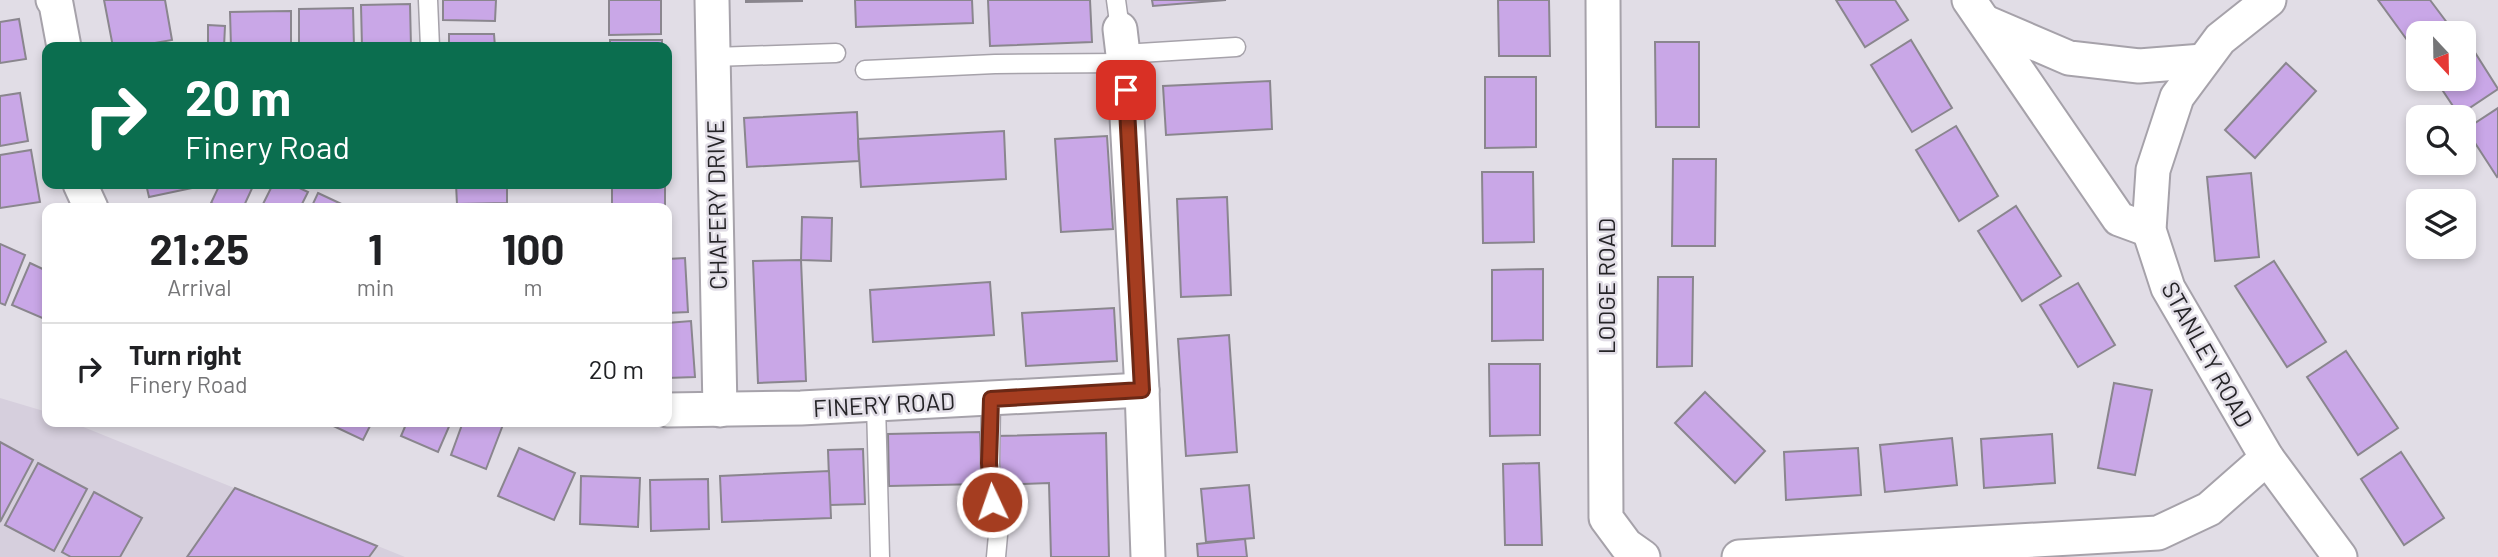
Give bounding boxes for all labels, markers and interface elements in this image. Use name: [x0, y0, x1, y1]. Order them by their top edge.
north arrow: [2406, 21, 2476, 91]
map controls: [2406, 21, 2476, 259]
pin: [1096, 60, 1156, 120]
text: 20 m: [185, 67, 291, 126]
icon: right: [70, 70, 161, 161]
icon: arrive: [1107, 71, 1145, 109]
button: search: [2406, 105, 2476, 175]
street label: CHAFERY DRIVE: [700, 120, 732, 290]
text: Finery Road: [185, 127, 350, 165]
button: layers: [2406, 189, 2476, 259]
street label: LODGE ROAD: [1591, 218, 1620, 354]
text: 21:25: [150, 223, 249, 273]
text: 1: [368, 223, 383, 273]
text: 100: [502, 223, 564, 273]
text: Arrival: [167, 273, 232, 301]
text: min: [357, 273, 394, 301]
text: m: [523, 273, 543, 301]
street label: STANLEY ROAD: [2156, 276, 2260, 432]
text: Turn right: [129, 339, 242, 370]
icon: right: [70, 350, 108, 388]
text: 20 m: [589, 353, 644, 384]
text: Finery Road: [129, 370, 248, 398]
street label: FINERY ROAD: [812, 386, 956, 422]
position arrow: [955, 465, 1029, 539]

